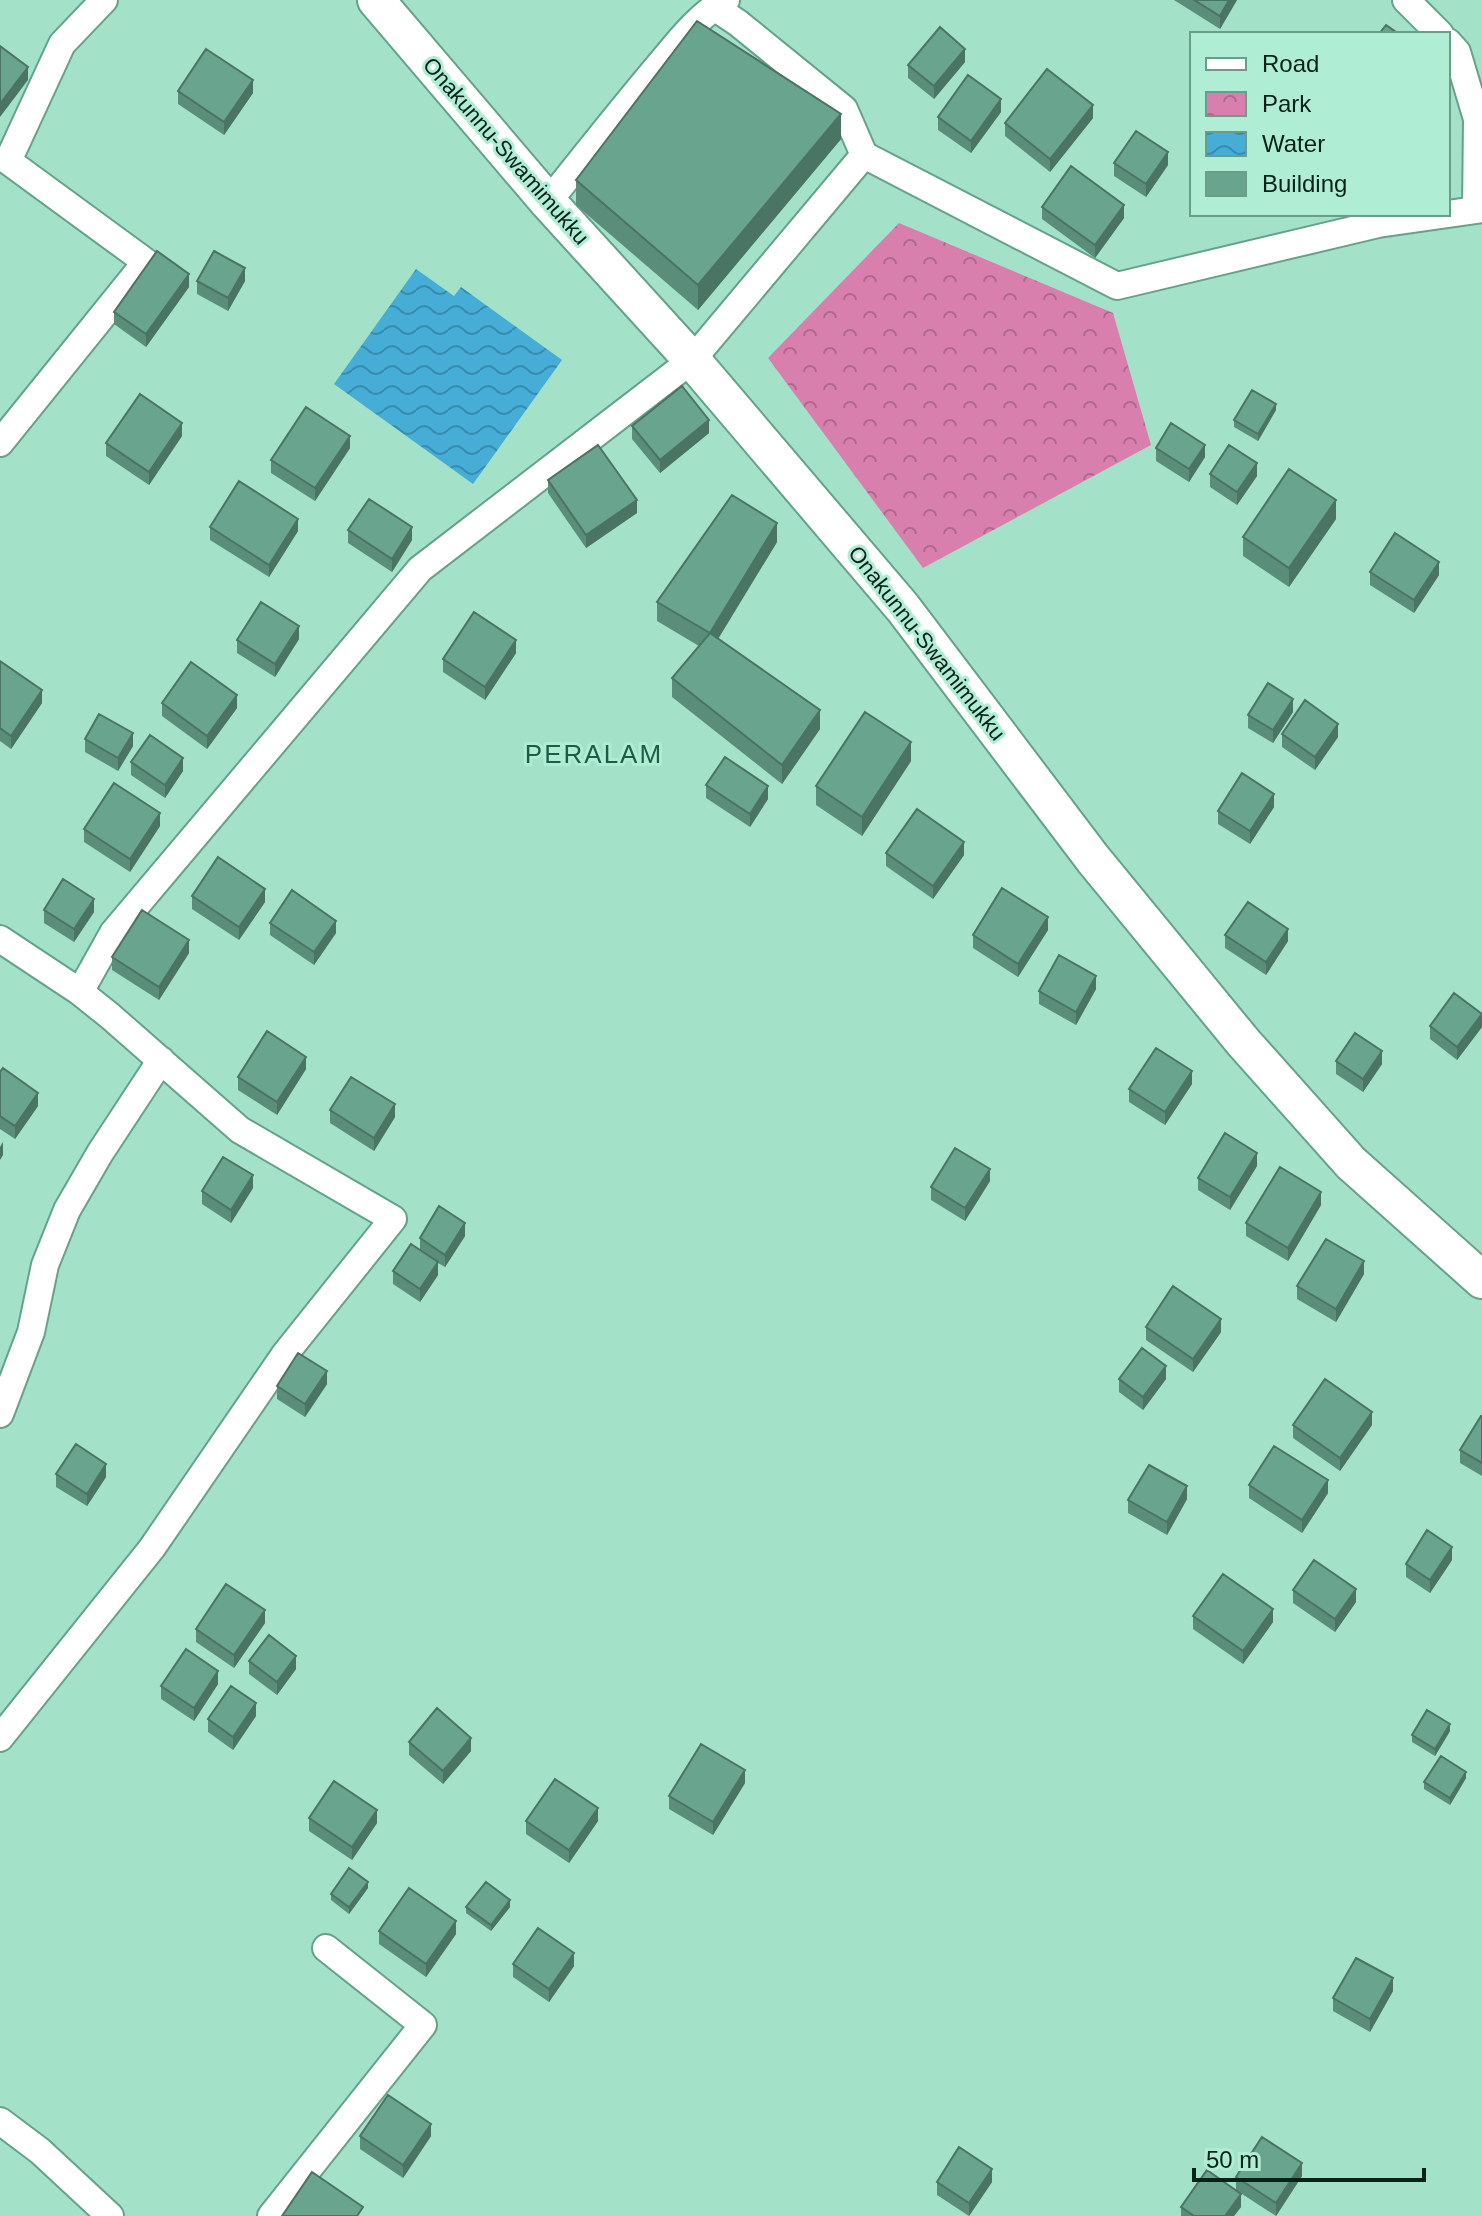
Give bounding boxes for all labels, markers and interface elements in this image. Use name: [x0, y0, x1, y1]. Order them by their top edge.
legend: [1190, 32, 1450, 216]
text: Road: [1262, 50, 1319, 77]
street label: Onakunnu-Swamimukku: [418, 52, 594, 250]
text: Park: [1262, 90, 1312, 117]
text: Water: [1262, 130, 1325, 157]
text: Building: [1262, 170, 1347, 197]
street label: Onakunnu-Swamimukku: [843, 541, 1011, 745]
district label: PERALAM: [525, 739, 663, 769]
scale bar: [1194, 2132, 1424, 2182]
text: 50 m: [1206, 2146, 1259, 2173]

